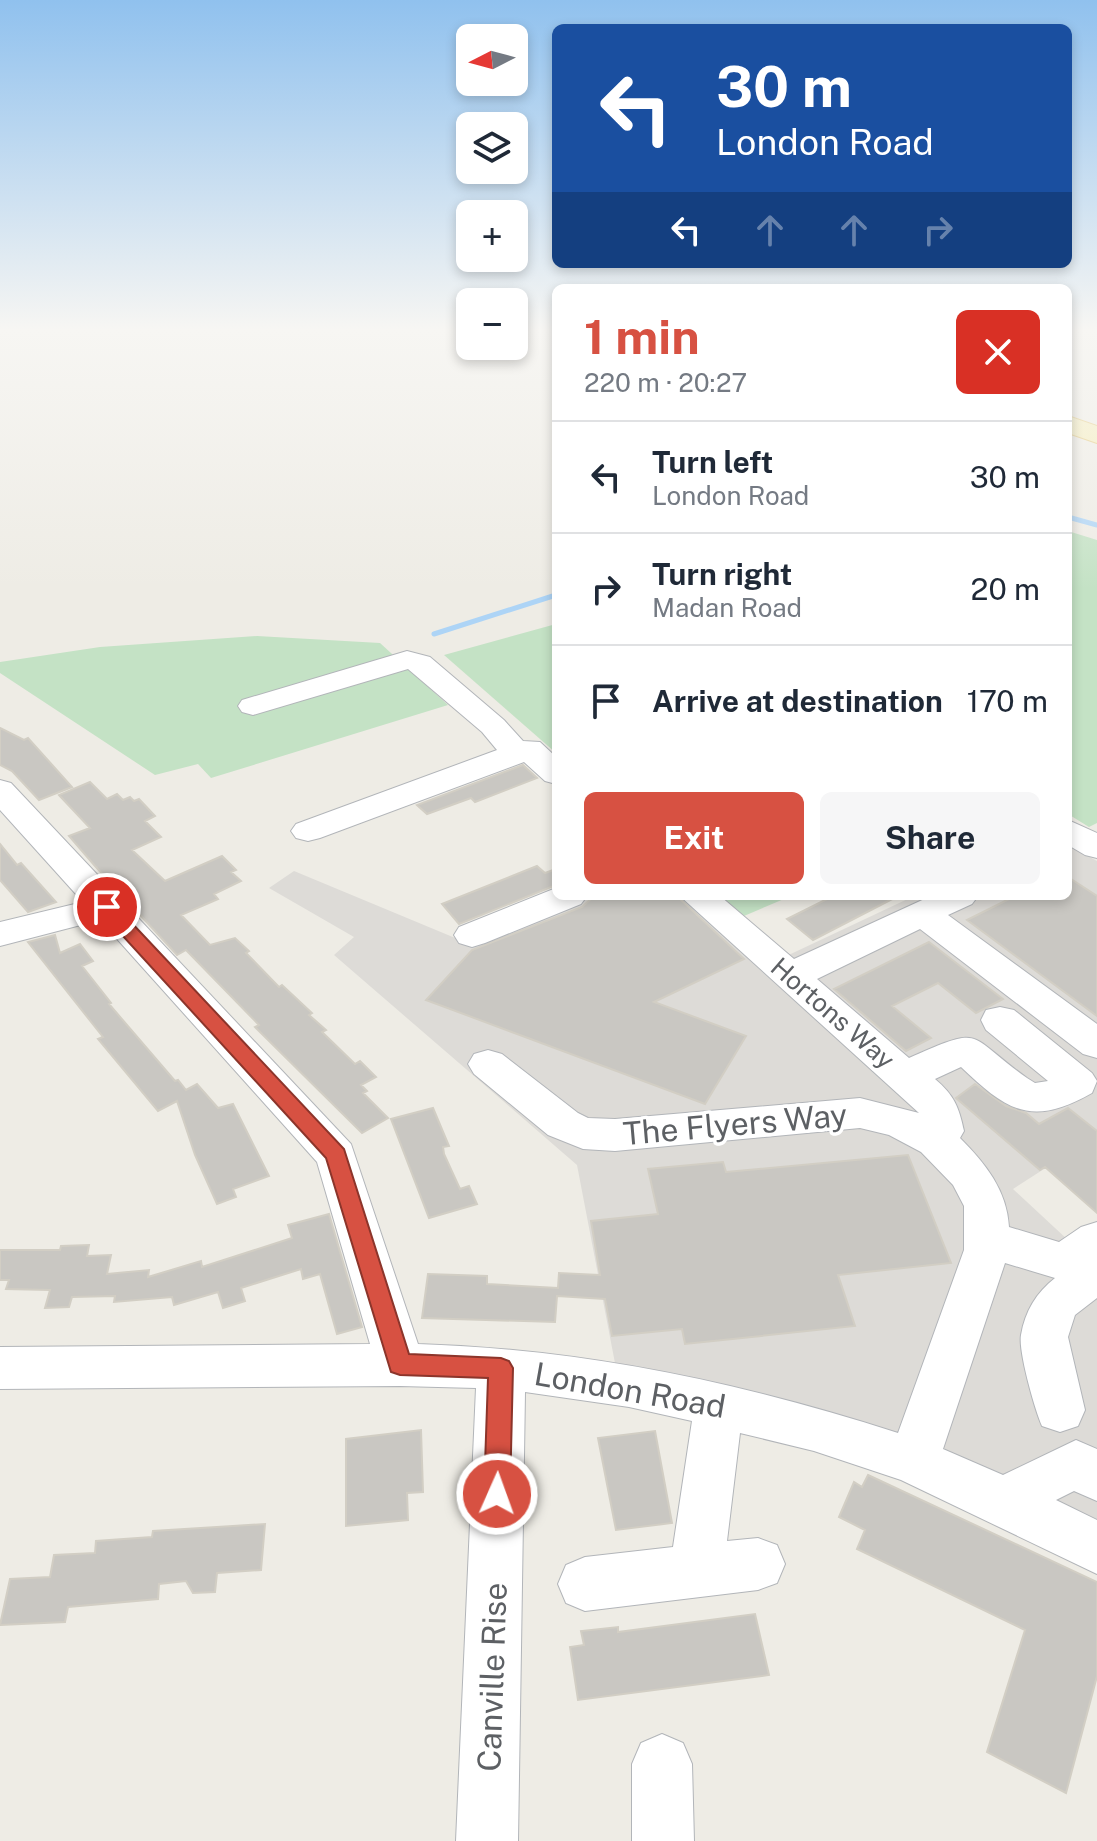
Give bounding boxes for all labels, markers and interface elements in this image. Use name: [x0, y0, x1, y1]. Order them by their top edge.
north arrow: [456, 24, 528, 96]
map controls: [456, 24, 528, 360]
text: 30 m: [716, 54, 852, 120]
icon: left: [584, 56, 688, 160]
button: layers: [456, 112, 528, 184]
text: London Road: [716, 121, 934, 163]
button: +: [456, 200, 528, 272]
icon: left: [664, 208, 708, 252]
icon: ahead: [748, 208, 792, 252]
icon: ahead: [832, 208, 876, 252]
icon: right: [916, 208, 960, 252]
button: −: [456, 288, 528, 360]
text: 1 min: [584, 308, 700, 365]
button: close: [956, 310, 1040, 394]
text: 220 m · 20:27: [584, 367, 747, 398]
text: Turn left: [652, 444, 773, 480]
icon: left: [584, 455, 628, 499]
text: 30 m: [970, 459, 1040, 495]
text: London Road: [652, 480, 809, 511]
text: Turn right: [652, 556, 792, 592]
icon: right: [584, 567, 628, 611]
text: 20 m: [971, 571, 1040, 607]
text: Madan Road: [652, 592, 802, 623]
icon: arrive: [584, 679, 628, 723]
text: Arrive at destination: [652, 683, 943, 719]
text: 170 m: [967, 683, 1048, 719]
button: Exit: [584, 792, 804, 884]
button: Share: [820, 792, 1040, 884]
pin: [73, 873, 141, 941]
icon: arrive: [85, 885, 129, 929]
street label: Hortons Way: [765, 951, 901, 1075]
street label: The Flyers Way: [621, 1096, 849, 1152]
street label: London Road: [531, 1355, 729, 1425]
position arrow: [455, 1452, 539, 1536]
street label: Canville Rise: [470, 1582, 514, 1772]

